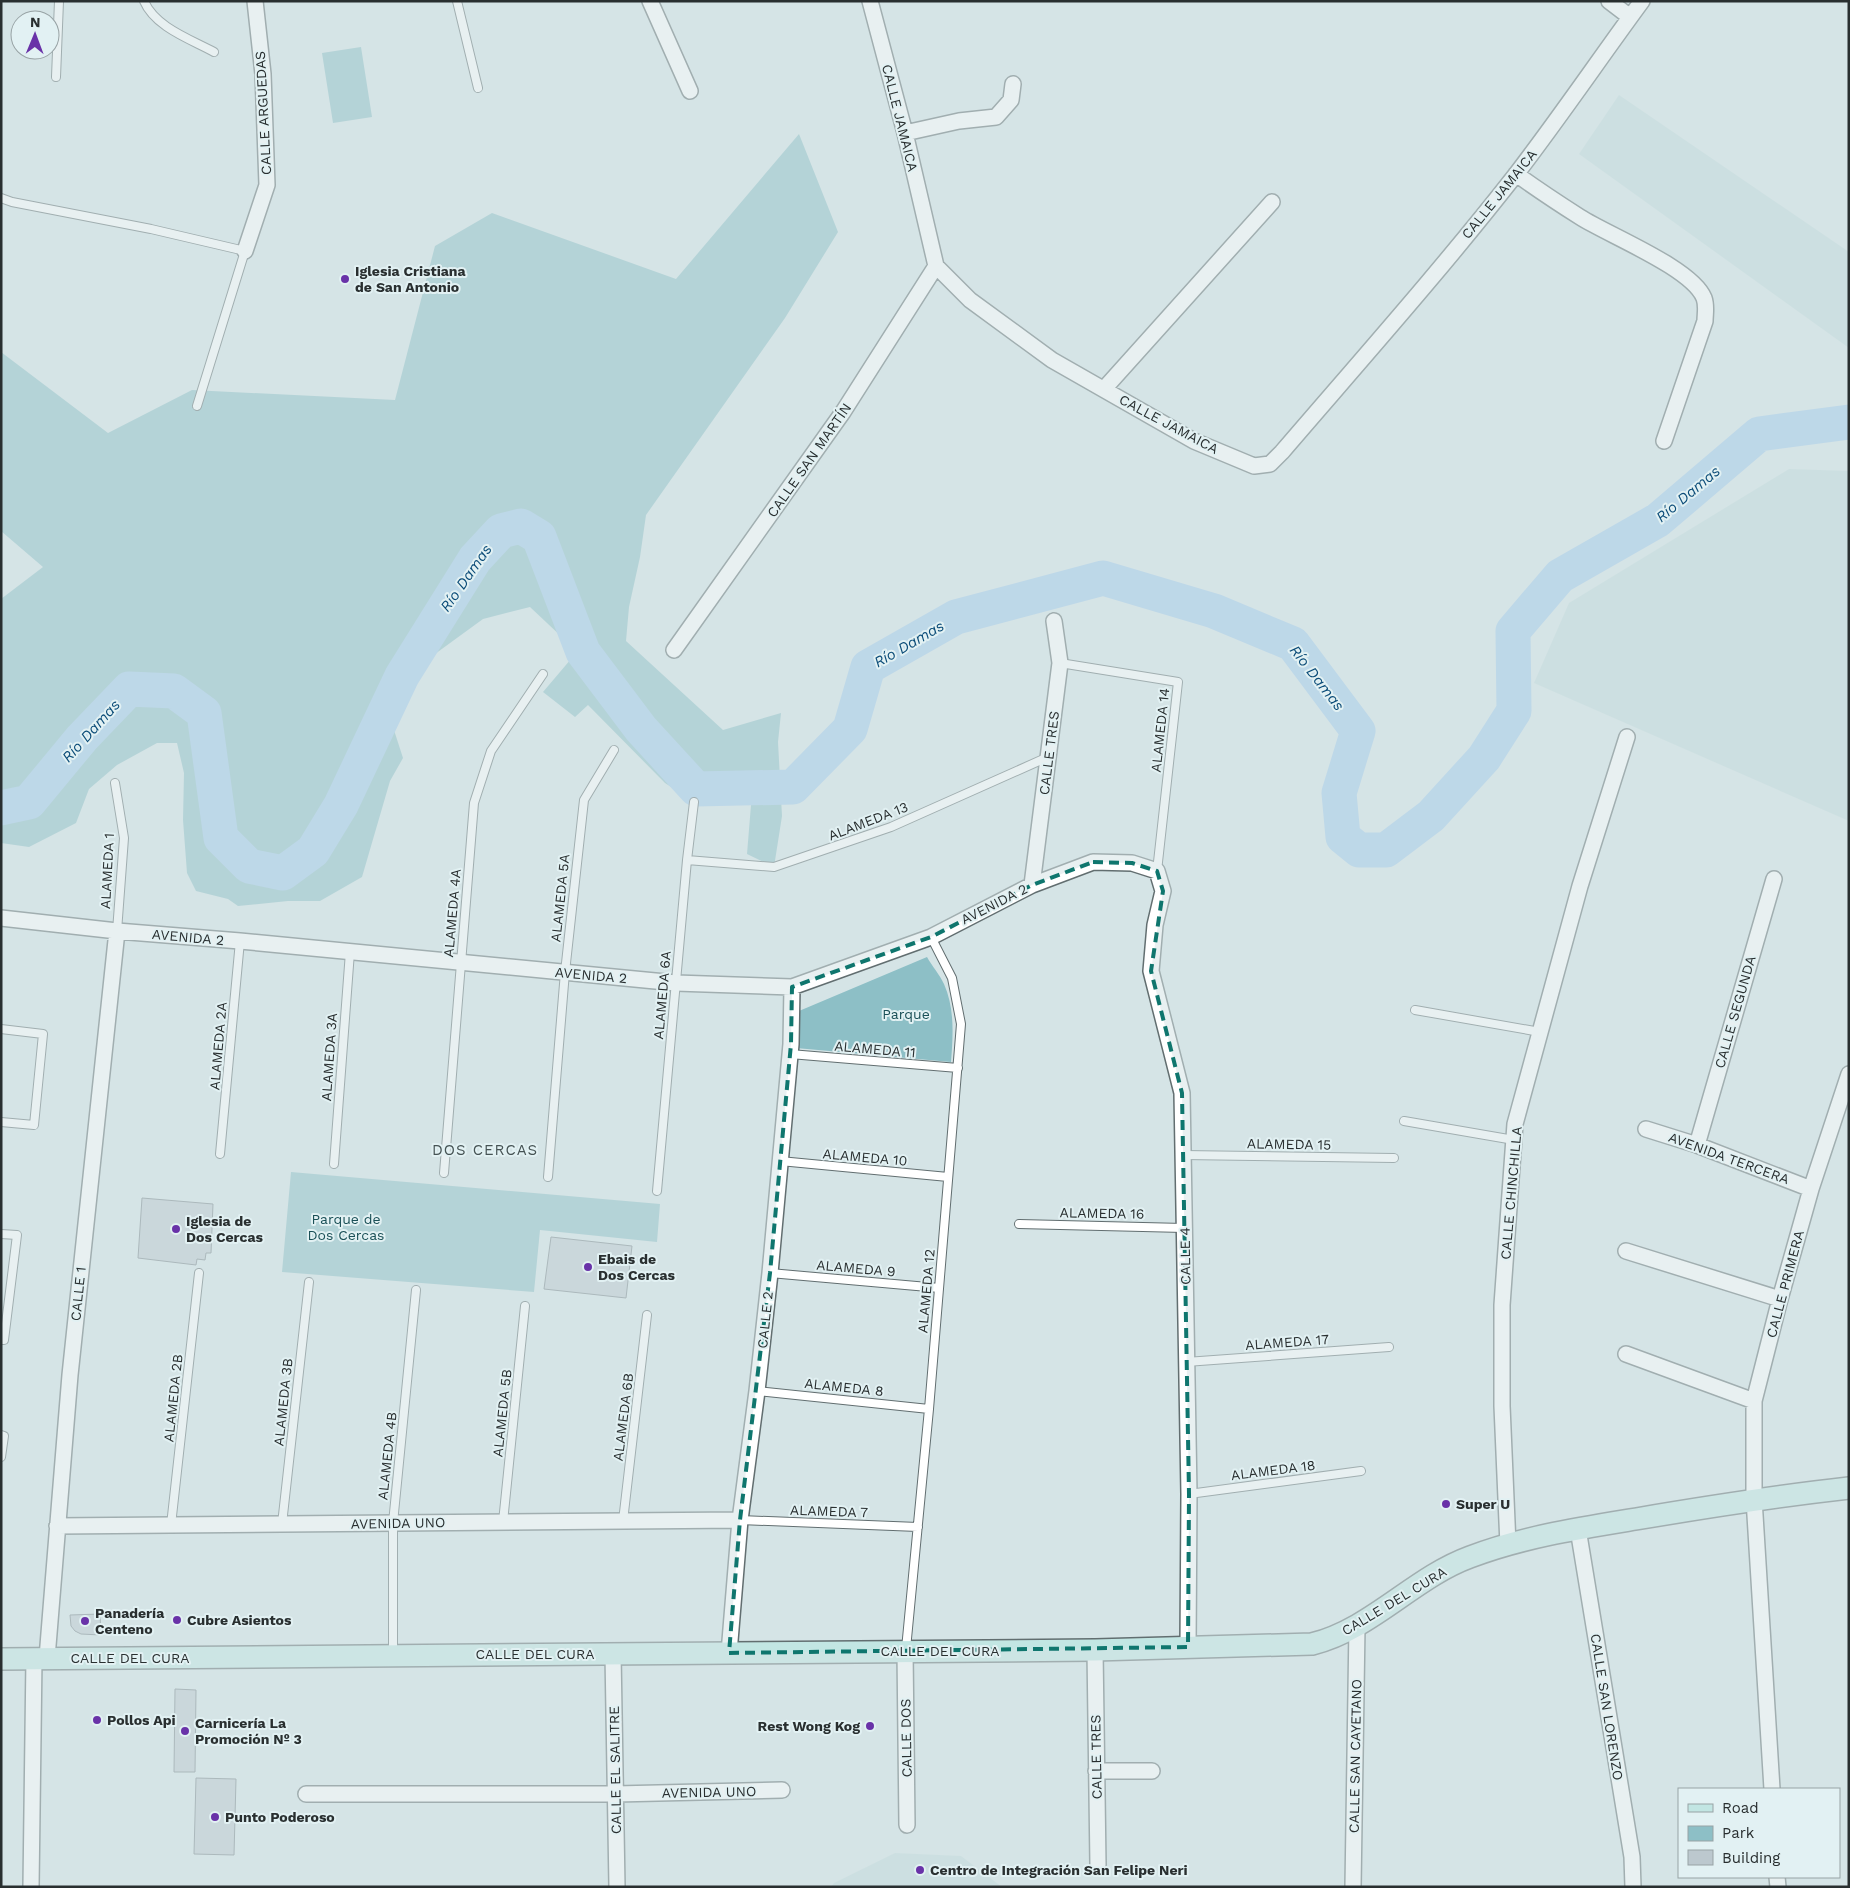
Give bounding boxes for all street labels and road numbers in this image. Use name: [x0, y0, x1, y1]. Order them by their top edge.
street label: CALLE ARGUEDAS: [252, 51, 274, 175]
street label: CALLE JAMAICA: [879, 63, 921, 173]
street label: CALLE JAMAICA: [1458, 146, 1540, 242]
street label: CALLE JAMAICA: [1117, 391, 1221, 457]
street label: CALLE SAN MARTÍN: [764, 400, 854, 520]
street label: ALAMEDA 14: [1148, 687, 1172, 773]
street label: CALLE TRES: [1036, 710, 1062, 796]
street label: ALAMEDA 13: [826, 798, 910, 844]
street label: ALAMEDA 1: [97, 833, 117, 909]
street label: ALAMEDA 5A: [547, 853, 573, 943]
street label: ALAMEDA 4A: [440, 868, 464, 958]
street label: AVENIDA 2: [958, 880, 1030, 928]
street label: AVENIDA 2: [151, 926, 225, 948]
street label: ALAMEDA 6A: [650, 950, 674, 1040]
street label: CALLE SEGUNDA: [1711, 954, 1759, 1070]
street label: AVENIDA 2: [554, 964, 628, 986]
street label: ALAMEDA 2A: [206, 1001, 230, 1091]
street label: ALAMEDA 3A: [318, 1012, 340, 1102]
street label: ALAMEDA 11: [834, 1037, 916, 1061]
street label: CALLE CHINCHILLA: [1497, 1126, 1525, 1260]
street label: AVENIDA TERCERA: [1666, 1129, 1792, 1187]
street label: ALAMEDA 15: [1247, 1135, 1331, 1153]
street label: ALAMEDA 10: [822, 1145, 908, 1169]
street label: ALAMEDA 16: [1060, 1204, 1144, 1222]
street label: CALLE 4: [1176, 1227, 1194, 1285]
street label: CALLE PRIMERA: [1763, 1228, 1807, 1340]
street label: ALAMEDA 12: [914, 1248, 938, 1334]
street label: ALAMEDA 9: [816, 1257, 896, 1279]
street label: CALLE 1: [67, 1266, 89, 1322]
street label: CALLE 2: [754, 1291, 776, 1349]
street label: ALAMEDA 17: [1245, 1331, 1330, 1353]
street label: ALAMEDA 2B: [160, 1353, 186, 1443]
street label: ALAMEDA 3B: [270, 1357, 296, 1447]
street label: ALAMEDA 5B: [489, 1368, 515, 1458]
street label: ALAMEDA 6B: [610, 1372, 636, 1462]
street label: ALAMEDA 8: [804, 1375, 884, 1399]
street label: ALAMEDA 4B: [374, 1411, 400, 1501]
street label: ALAMEDA 18: [1230, 1457, 1316, 1483]
street label: ALAMEDA 7: [790, 1502, 869, 1520]
street label: AVENIDA UNO: [351, 1514, 445, 1532]
street label: CALLE DEL CURA: [1339, 1563, 1449, 1639]
street label: CALLE SAN LORENZO: [1587, 1632, 1627, 1782]
street label: CALLE DEL CURA: [880, 1643, 1000, 1659]
street label: CALLE DEL CURA: [475, 1646, 595, 1662]
street label: CALLE DEL CURA: [70, 1650, 190, 1666]
street label: CALLE SAN CAYETANO: [1346, 1679, 1364, 1833]
street label: CALLE DOS: [897, 1698, 915, 1778]
street label: CALLE EL SALITRE: [606, 1706, 624, 1834]
street label: CALLE TRES: [1087, 1715, 1105, 1799]
street label: AVENIDA UNO: [662, 1783, 756, 1801]

